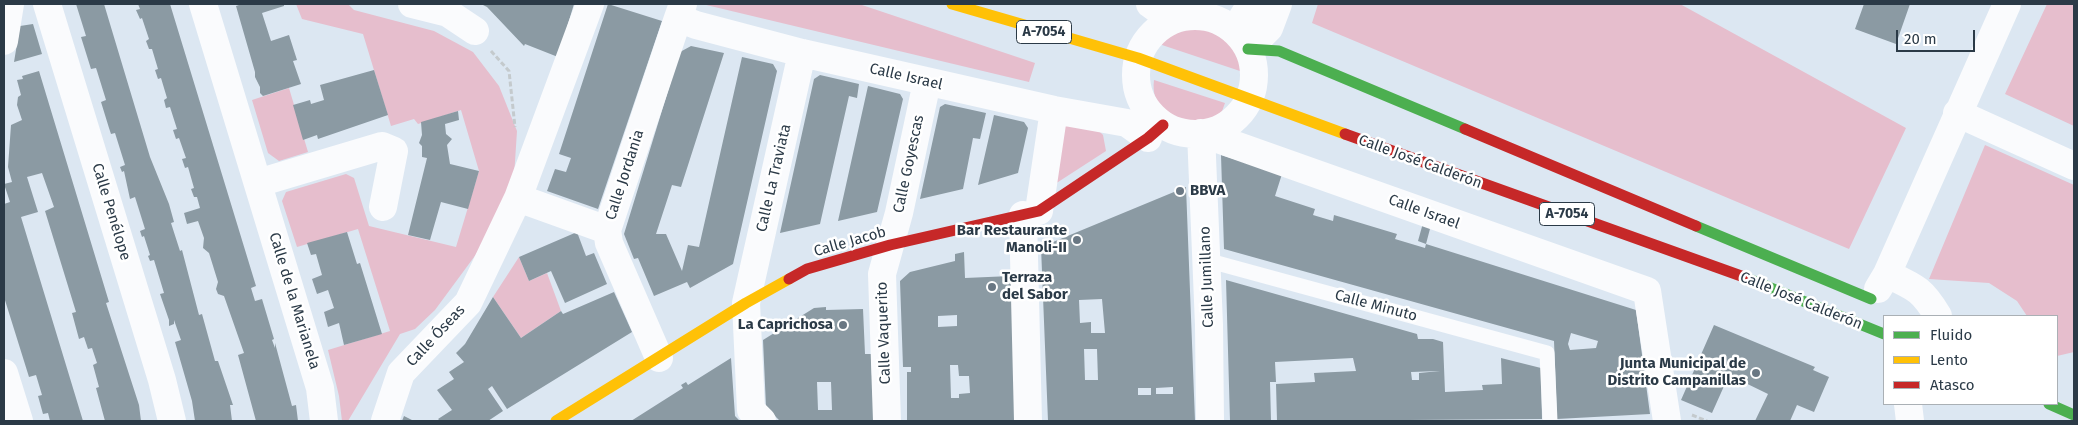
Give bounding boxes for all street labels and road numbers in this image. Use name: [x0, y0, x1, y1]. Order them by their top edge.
road number: A-7054: [1016, 21, 1072, 44]
street label: Calle Israel: [868, 60, 944, 94]
street label: Calle Goyescas: [890, 113, 928, 215]
street label: Calle La Traviata: [753, 122, 795, 234]
street label: Calle Jordania: [602, 127, 648, 223]
street label: Calle José Calderón: [1356, 131, 1484, 193]
street label: Calle Penélope: [88, 161, 134, 263]
street label: Calle Israel: [1386, 191, 1462, 233]
road number: A-7054: [1540, 202, 1594, 225]
street label: Calle Jacob: [812, 223, 888, 261]
street label: Calle Jumillano: [1196, 226, 1218, 328]
street label: Calle de la Marianela: [265, 230, 323, 372]
street label: Calle José Calderón: [1737, 268, 1865, 334]
street label: Calle Vaquerito: [873, 281, 895, 385]
street label: Calle Minuto: [1333, 286, 1419, 326]
street label: Calle Óseas: [403, 302, 469, 370]

